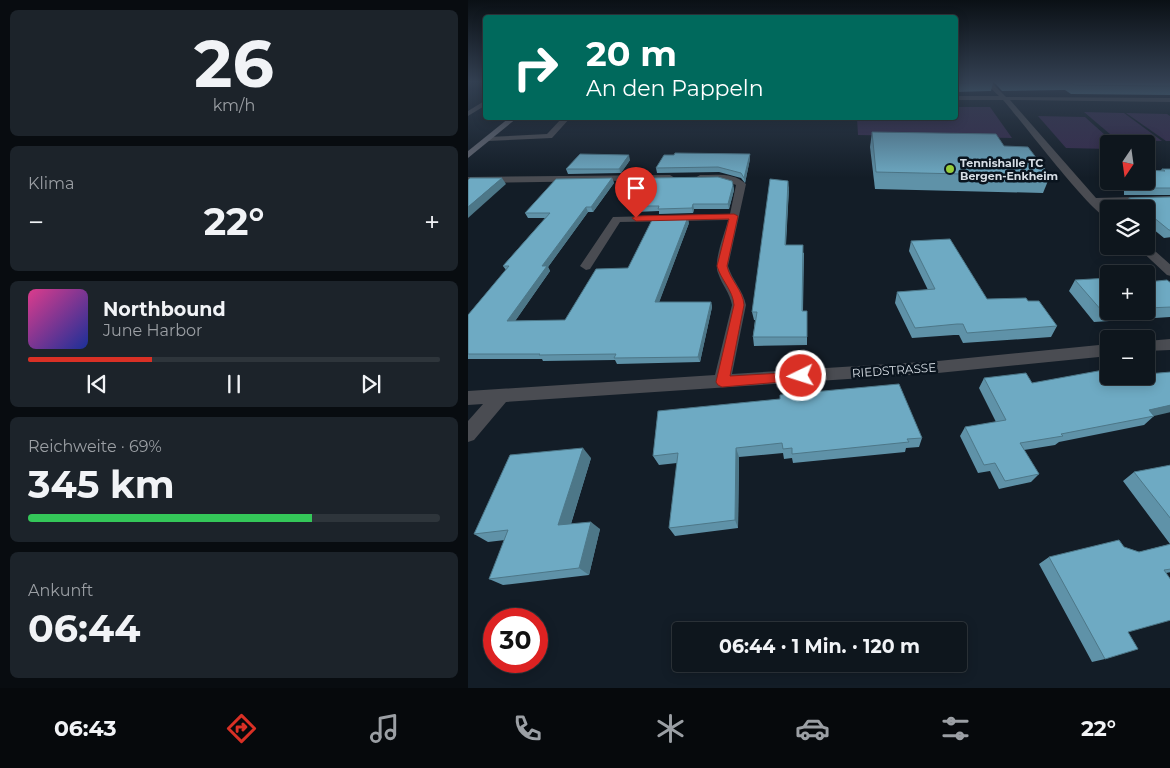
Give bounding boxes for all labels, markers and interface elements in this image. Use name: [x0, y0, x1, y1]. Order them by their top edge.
text: 26: [194, 24, 274, 103]
text: 20 m: [586, 32, 677, 75]
icon: right: [503, 35, 568, 100]
text: An den Pappeln: [586, 75, 764, 102]
text: km/h: [213, 96, 255, 115]
north arrow: [1100, 135, 1156, 190]
map controls: [1100, 135, 1155, 385]
place label: Tennishalle TC Bergen-Enkheim: [960, 156, 1058, 183]
marker: Tennishalle TC Bergen-Enkheim: [944, 163, 956, 175]
pin: [615, 167, 657, 218]
text: Klima: [28, 174, 74, 193]
icon: arrive: [622, 174, 650, 202]
text: 22°: [204, 198, 264, 245]
button: layers: [1100, 200, 1155, 255]
text: −: [28, 205, 44, 239]
text: +: [424, 205, 440, 239]
button: +: [1100, 265, 1155, 320]
text: Northbound: [103, 298, 226, 321]
text: June Harbor: [103, 321, 202, 340]
button: −: [1100, 330, 1155, 385]
position arrow: [774, 349, 826, 401]
street label: RIEDSTRASSE: [851, 360, 937, 380]
icon: previous: [83, 370, 111, 398]
icon: pause: [220, 370, 248, 398]
icon: next: [357, 370, 385, 398]
text: Reichweite · 69%: [28, 437, 162, 456]
text: 345 km: [28, 461, 175, 508]
text: Ankunft: [28, 581, 93, 600]
text: 06:44: [28, 605, 140, 652]
speed limit sign: 30: [483, 608, 548, 673]
text: 06:44 · 1 Min. · 120 m: [719, 635, 920, 658]
icon: directions: [224, 711, 259, 746]
icon: music: [367, 711, 402, 746]
icon: phone: [510, 711, 545, 746]
icon: climate: [653, 711, 688, 746]
icon: car: [795, 711, 830, 746]
icon: filters: [938, 711, 973, 746]
text: 06:43: [54, 715, 117, 742]
text: 22°: [1081, 715, 1116, 742]

